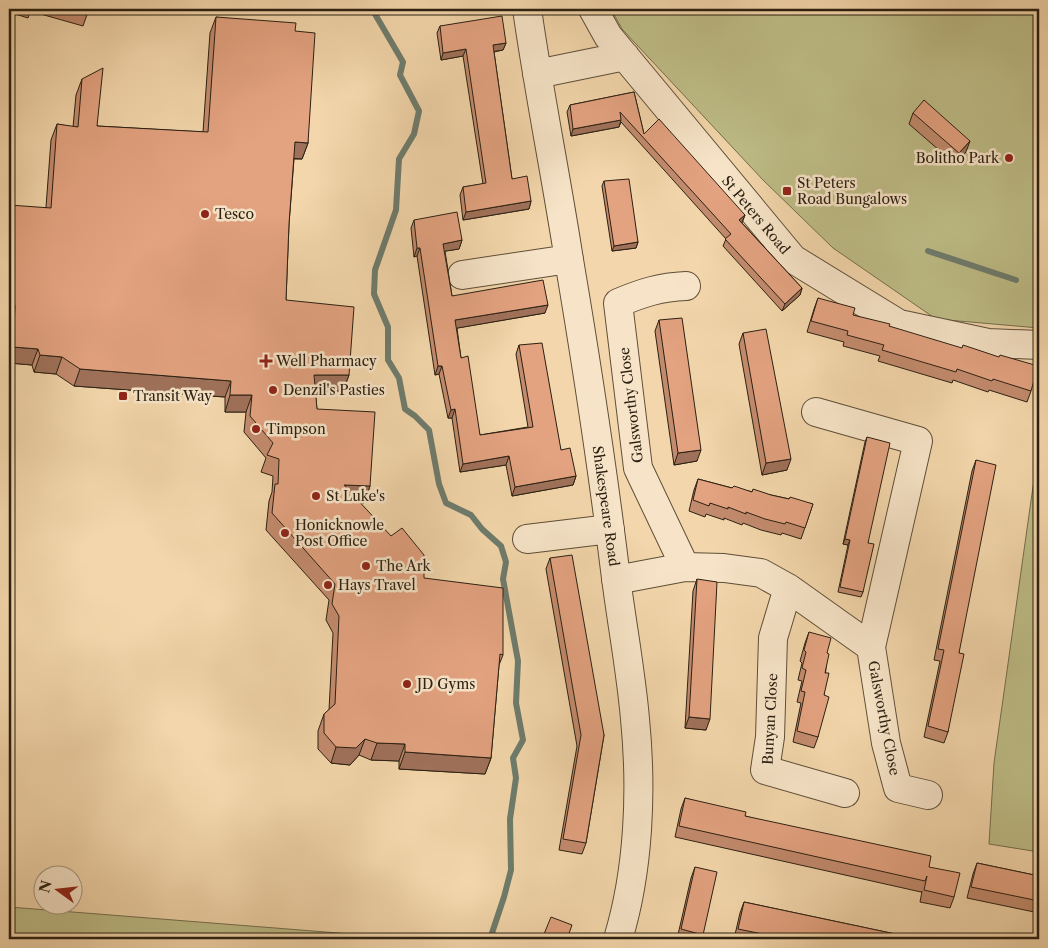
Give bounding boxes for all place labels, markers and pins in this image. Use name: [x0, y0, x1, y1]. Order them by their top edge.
place label: Bolitho Park: [916, 149, 1000, 167]
marker: Bolitho Park: [1003, 152, 1015, 164]
place label: St Peters Road Bungalows: [797, 174, 907, 208]
marker: St Peters Road Bungalows: [781, 185, 793, 197]
place label: Tesco: [215, 205, 254, 223]
marker: Tesco: [199, 208, 211, 220]
place label: Well Pharmacy: [275, 352, 377, 370]
marker: Well Pharmacy: [260, 355, 272, 367]
place label: Denzil's Pasties: [283, 381, 385, 399]
marker: Denzil's Pasties: [267, 384, 279, 396]
place label: Transit Way: [133, 387, 212, 405]
marker: Transit Way: [117, 390, 129, 402]
place label: Timpson: [266, 420, 326, 438]
marker: Timpson: [250, 423, 262, 435]
place label: St Luke's: [326, 487, 385, 505]
marker: St Luke's: [310, 490, 322, 502]
place label: Honicknowle Post Office: [295, 516, 384, 550]
marker: Honicknowle Post Office: [279, 527, 291, 539]
place label: The Ark: [376, 557, 432, 575]
marker: The Ark: [360, 560, 372, 572]
place label: Hays Travel: [338, 576, 416, 594]
marker: Hays Travel: [322, 579, 334, 591]
place label: JD Gyms: [415, 675, 475, 693]
marker: JD Gyms: [401, 678, 413, 690]

